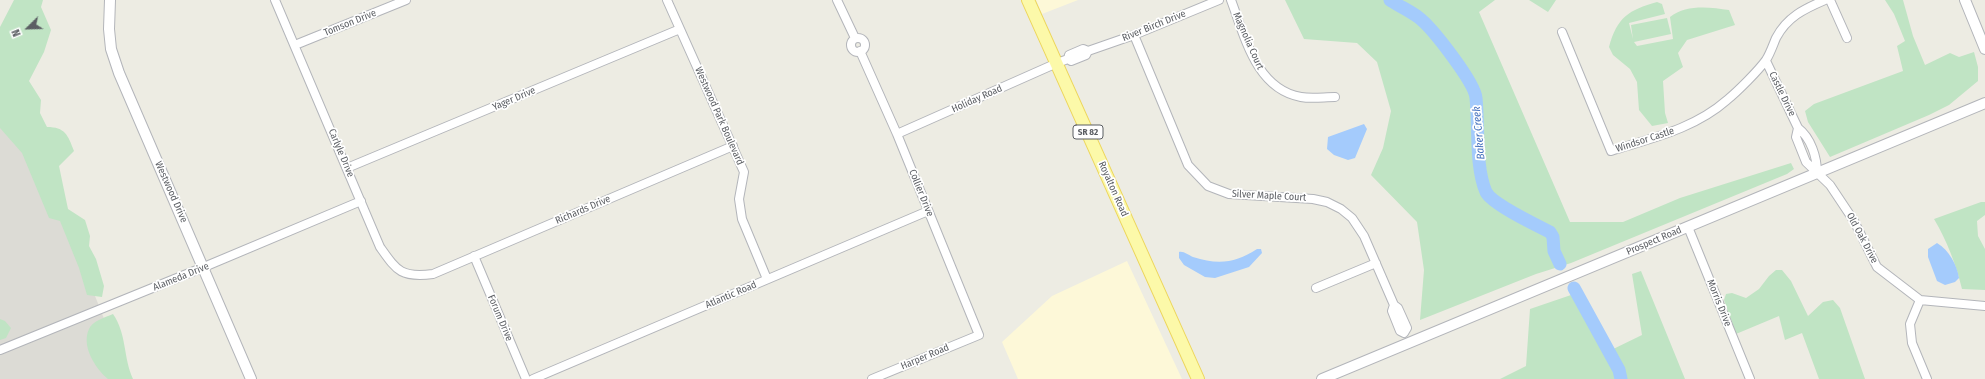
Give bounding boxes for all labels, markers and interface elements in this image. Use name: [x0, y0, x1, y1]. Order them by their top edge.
street label: Tomson Drive: [322, 7, 378, 39]
north arrow: [8, 8, 48, 48]
street label: River Birch Drive: [1120, 8, 1188, 44]
street label: Magnolia Court: [1230, 10, 1266, 72]
text: N: [9, 27, 24, 38]
street label: Westwood Park Boulevard: [692, 65, 746, 167]
street label: Castle Drive: [1766, 70, 1798, 118]
street label: Holiday Road: [950, 83, 1004, 115]
street label: Yager Drive: [491, 85, 537, 113]
water label: Baker Creek: [1470, 106, 1488, 160]
road number: SR 82: [1073, 125, 1103, 139]
street label: Windsor Castle: [1614, 125, 1676, 155]
street label: Carlyle Drive: [325, 127, 357, 179]
street label: Westwood Drive: [152, 159, 190, 225]
street label: Royalton Road: [1096, 160, 1130, 218]
street label: Collier Drive: [906, 168, 936, 218]
street label: Silver Maple Court: [1231, 188, 1307, 204]
street label: Richards Drive: [554, 193, 612, 227]
street label: Old Oak Drive: [1844, 211, 1880, 265]
street label: Prospect Road: [1625, 224, 1683, 258]
street label: Alameda Drive: [151, 260, 211, 294]
street label: Morris Drive: [1704, 278, 1734, 328]
street label: Atlantic Road: [704, 279, 758, 311]
street label: Forum Drive: [485, 293, 515, 343]
street label: Harper Road: [899, 341, 951, 373]

